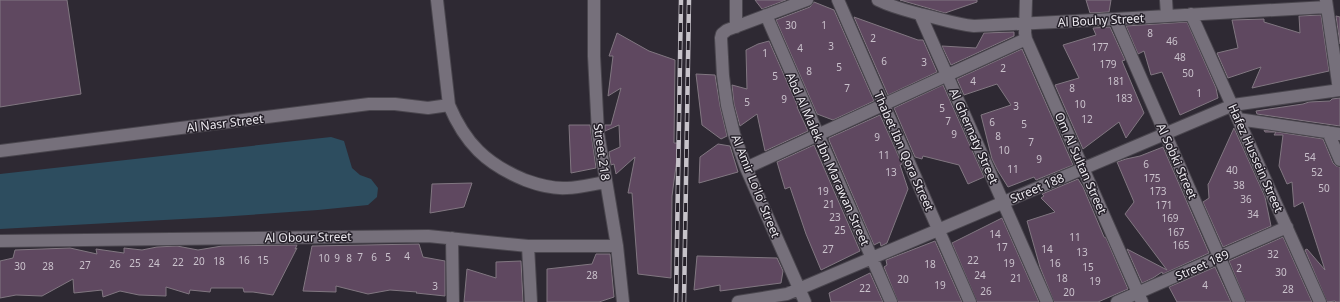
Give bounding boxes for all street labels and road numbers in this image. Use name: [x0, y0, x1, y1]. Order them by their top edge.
street label: Al Bouhy Street: [1057, 9, 1145, 31]
street label: Abd Al Malek Ibn Marawan Street: [782, 70, 874, 249]
street label: Al Ghernaty Street: [945, 85, 1003, 187]
street label: Thabet Ibn Qora Street: [870, 89, 938, 214]
street label: Hafez Hussein Street: [1224, 101, 1288, 215]
street label: Om Al Sultan Street: [1051, 109, 1111, 217]
street label: Al Nasr Street: [186, 110, 265, 136]
street label: Al Sobki Street: [1153, 120, 1202, 202]
street label: Street 218: [590, 122, 614, 182]
street label: Al Amir Lo'lo' Street: [728, 132, 785, 241]
street label: Street 188: [1007, 169, 1067, 207]
street label: Al Obour Street: [264, 228, 352, 246]
street label: Street 189: [1172, 246, 1232, 284]

